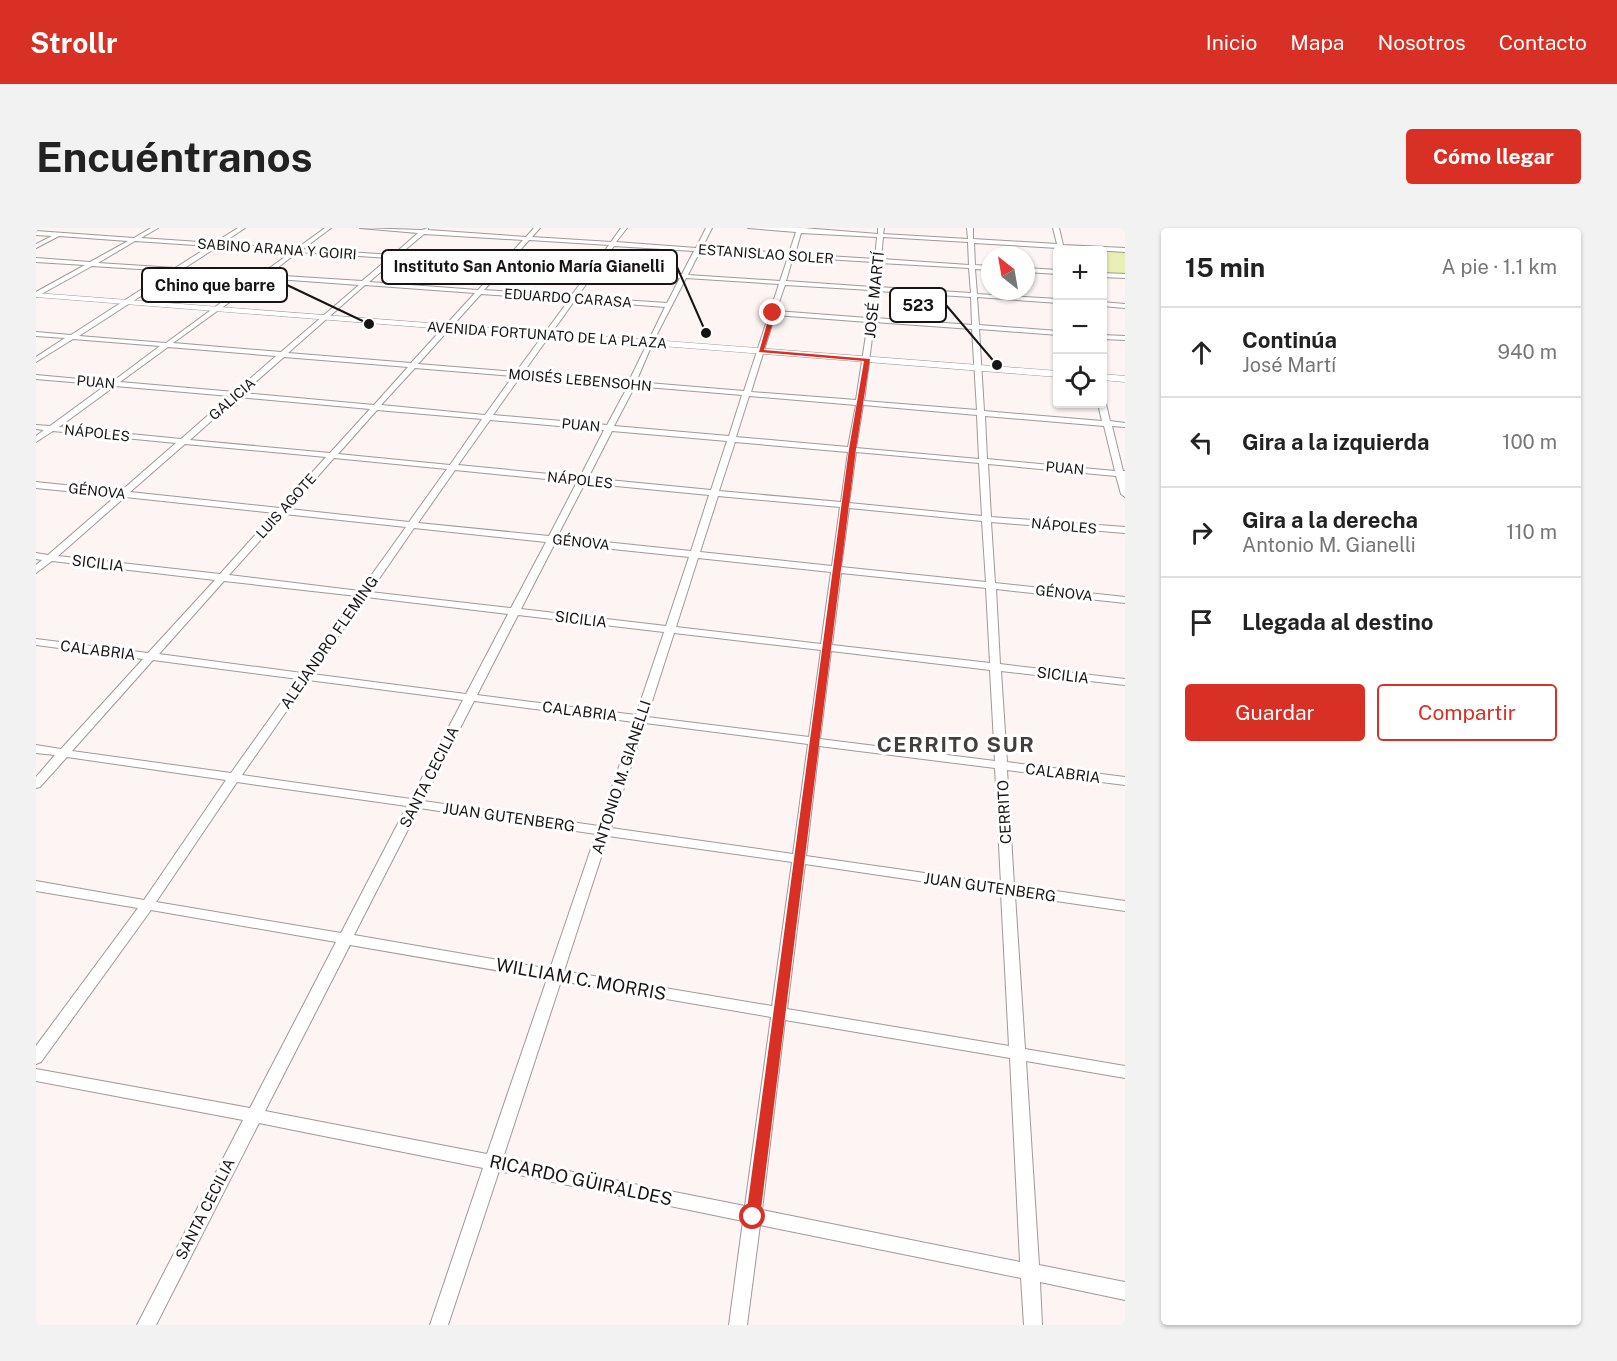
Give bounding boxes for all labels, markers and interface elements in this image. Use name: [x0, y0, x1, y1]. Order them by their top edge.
text: Strollr: [30, 26, 118, 59]
text: Inicio: [1206, 30, 1257, 55]
text: Mapa: [1290, 30, 1344, 55]
text: Nosotros: [1377, 30, 1466, 55]
text: Contacto: [1499, 30, 1587, 55]
button: Cómo llegar: [1406, 129, 1581, 184]
text: Encuéntranos: [36, 132, 313, 181]
street label: SABINO ARANA Y GOIRI: [197, 235, 357, 263]
street label: ESTANISLAO SOLER: [698, 241, 834, 267]
north arrow: [981, 246, 1035, 300]
map controls: [1053, 246, 1107, 408]
button: +: [1053, 246, 1107, 300]
callout: Instituto San Antonio María Gianelli: [382, 250, 677, 284]
street label: JOSÉ MARTÍ: [861, 250, 887, 339]
text: 15 min: [1185, 252, 1265, 283]
text: A pie · 1.1 km: [1442, 255, 1557, 279]
text: Instituto San Antonio María Gianelli: [394, 257, 664, 276]
callout: Chino que barre: [142, 268, 287, 302]
text: Chino que barre: [155, 276, 275, 295]
street label: EDUARDO CARASA: [503, 286, 633, 310]
callout: 523: [890, 288, 946, 322]
text: 523: [902, 296, 934, 315]
route end: [759, 299, 785, 325]
button: −: [1053, 300, 1107, 354]
street label: AVENIDA FORTUNATO DE LA PLAZA: [426, 319, 668, 351]
text: Continúa: [1242, 327, 1337, 353]
icon: ahead: [1185, 336, 1218, 369]
text: 940 m: [1498, 340, 1557, 364]
text: José Martí: [1242, 353, 1336, 377]
button: locate: [1053, 354, 1107, 408]
street label: MOISÉS LEBENSOHN: [508, 365, 652, 394]
street label: PUAN: [76, 372, 116, 392]
street label: GALICIA: [206, 375, 258, 423]
street label: PUAN: [561, 415, 601, 435]
street label: NÁPOLES: [63, 421, 131, 444]
icon: left: [1185, 426, 1218, 459]
text: Gira a la izquierda: [1242, 429, 1429, 455]
text: 100 m: [1502, 430, 1557, 454]
street label: PUAN: [1045, 458, 1085, 478]
street label: NÁPOLES: [546, 468, 614, 491]
street label: LUIS AGOTE: [253, 470, 319, 542]
street label: GÉNOVA: [68, 479, 127, 502]
text: Gira a la derecha: [1242, 507, 1418, 533]
street label: NÁPOLES: [1030, 514, 1098, 537]
icon: right: [1185, 516, 1218, 549]
text: 110 m: [1506, 520, 1557, 544]
street label: GÉNOVA: [552, 530, 611, 553]
text: Antonio M. Gianelli: [1242, 533, 1416, 557]
street label: SICILIA: [71, 551, 125, 575]
street label: ALEJANDRO FLEMING: [277, 572, 381, 712]
street label: GÉNOVA: [1035, 581, 1094, 604]
icon: arrive: [1185, 606, 1218, 639]
street label: SICILIA: [554, 607, 608, 631]
text: Llegada al destino: [1242, 609, 1433, 635]
street label: CALABRIA: [59, 637, 137, 663]
street label: SICILIA: [1036, 663, 1090, 687]
button: Guardar: [1185, 684, 1365, 741]
button: Compartir: [1377, 684, 1557, 741]
street label: CALABRIA: [541, 698, 619, 724]
street label: ANTONIO M. GIANELLI: [588, 698, 654, 856]
street label: SANTA CECILIA: [396, 723, 462, 830]
district label: CERRITO SUR: [877, 732, 1035, 757]
street label: CALABRIA: [1024, 760, 1102, 786]
street label: CERRITO: [994, 780, 1014, 844]
street label: JUAN GUTENBERG: [442, 799, 576, 835]
street label: JUAN GUTENBERG: [923, 869, 1057, 905]
street label: WILLIAM C. MORRIS: [494, 954, 668, 1004]
street label: RICARDO GÜIRALDES: [488, 1149, 675, 1210]
street label: SANTA CECILIA: [172, 1155, 238, 1262]
route start: [739, 1203, 765, 1229]

